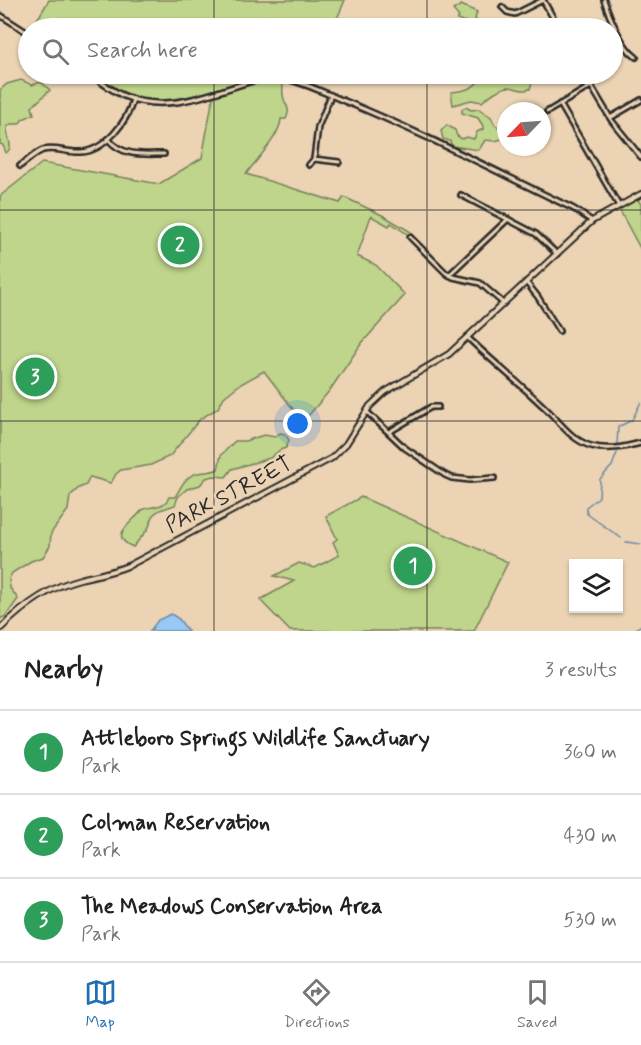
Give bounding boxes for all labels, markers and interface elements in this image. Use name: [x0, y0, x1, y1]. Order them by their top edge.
search box: [18, 18, 623, 84]
icon: search: [39, 35, 72, 68]
text: Search here: [87, 37, 198, 65]
north arrow: [497, 102, 551, 156]
pin: 2: [160, 222, 200, 268]
pin: 3: [15, 354, 54, 400]
your location: [283, 409, 312, 438]
street label: PARK STREET: [161, 450, 297, 540]
pin: 1: [394, 544, 432, 588]
map controls: [569, 559, 623, 613]
button: layers: [569, 559, 623, 613]
text: Nearby: [24, 653, 103, 687]
text: 3 results: [545, 657, 617, 684]
text: Attleboro Springs Wildlife Sanctuary: [81, 725, 430, 753]
text: 1: [39, 739, 48, 766]
text: 360 m: [564, 739, 617, 766]
text: Park: [81, 753, 121, 780]
text: Colman Reservation: [81, 809, 270, 837]
text: 2: [39, 823, 48, 850]
text: 430 m: [564, 823, 617, 850]
text: Park: [81, 837, 121, 864]
text: The Meadows Conservation Area: [81, 893, 382, 921]
text: 3: [39, 907, 48, 934]
text: 530 m: [563, 907, 617, 934]
text: Park: [81, 921, 121, 948]
tab: Map: [84, 976, 117, 1033]
tab: Directions: [284, 976, 350, 1033]
tab: Saved: [517, 976, 557, 1033]

